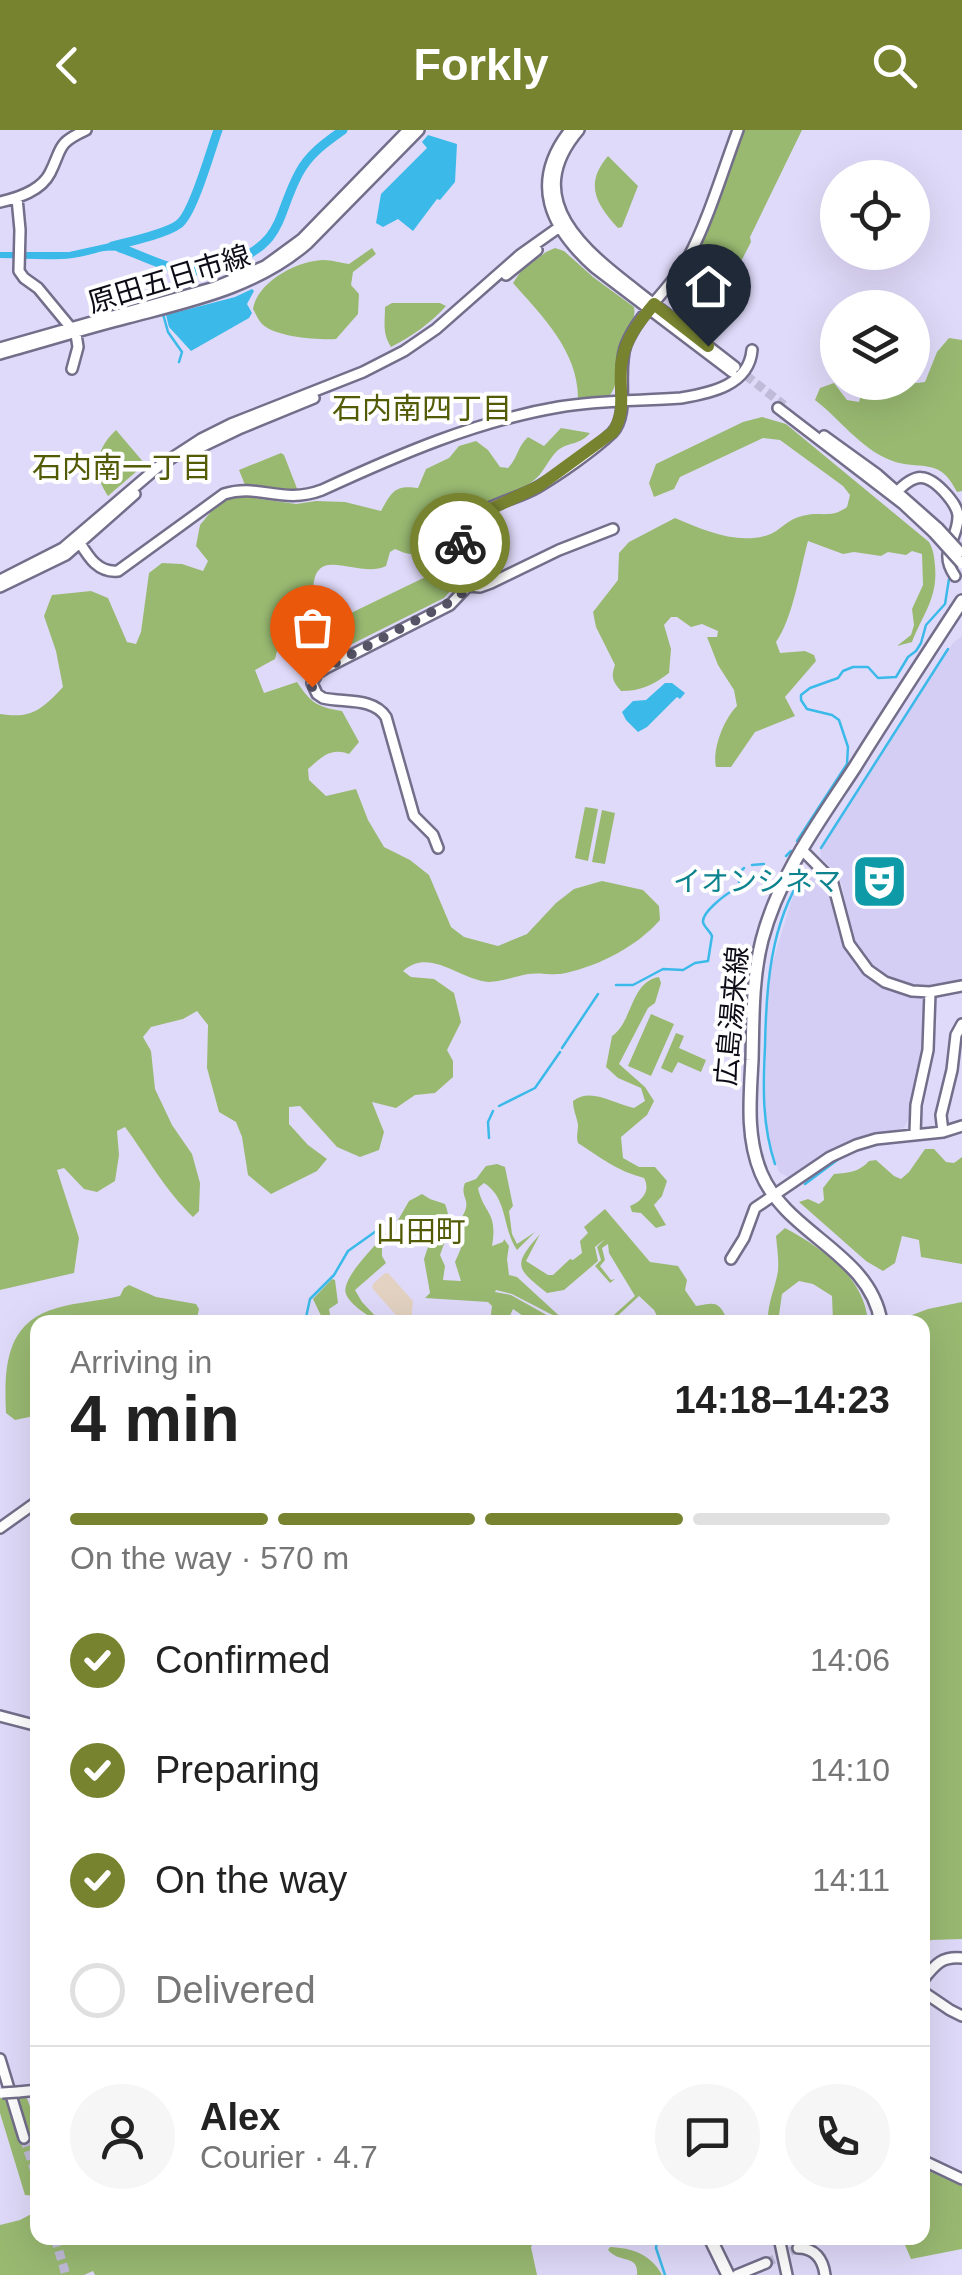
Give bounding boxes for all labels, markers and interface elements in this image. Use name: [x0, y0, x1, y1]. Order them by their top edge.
icon: back: [40, 38, 95, 93]
icon: search: [867, 38, 922, 93]
text: Forkly: [413, 39, 549, 90]
map controls: [820, 160, 930, 400]
button: locate: [820, 160, 930, 270]
street label: 原田五日市線: [84, 240, 254, 318]
pin: [666, 244, 751, 347]
icon: home: [681, 259, 736, 314]
button: layers: [820, 290, 930, 400]
district label: 石内南四丁目: [332, 392, 512, 425]
district label: 石内南一丁目: [32, 451, 212, 484]
courier: [410, 493, 510, 593]
icon: bike: [433, 516, 488, 571]
pin: [270, 585, 355, 688]
icon: bag: [285, 600, 340, 655]
theatre icon: イオンシネマ: [850, 851, 910, 911]
place label: イオンシネマ: [673, 866, 841, 897]
street label: 広島湯来線: [710, 945, 754, 1087]
district label: 山田町: [376, 1215, 466, 1248]
text: Arriving in: [70, 1344, 212, 1380]
text: 14:18–14:23: [674, 1379, 890, 1421]
text: 4 min: [70, 1382, 240, 1455]
text: On the way · 570 m: [70, 1540, 349, 1576]
icon: check: [70, 1633, 125, 1688]
text: Confirmed: [155, 1639, 330, 1681]
text: 14:06: [810, 1642, 890, 1678]
icon: check: [70, 1743, 125, 1798]
text: Preparing: [155, 1749, 320, 1791]
text: 14:10: [810, 1752, 890, 1788]
icon: check: [70, 1853, 125, 1908]
text: On the way: [155, 1859, 347, 1901]
text: 14:11: [812, 1862, 890, 1898]
text: Delivered: [155, 1969, 316, 2011]
button: person: [70, 2084, 175, 2189]
button: chat: [655, 2084, 760, 2189]
button: phone: [785, 2084, 890, 2189]
text: Alex: [200, 2096, 280, 2138]
text: Courier · 4.7: [200, 2139, 378, 2175]

